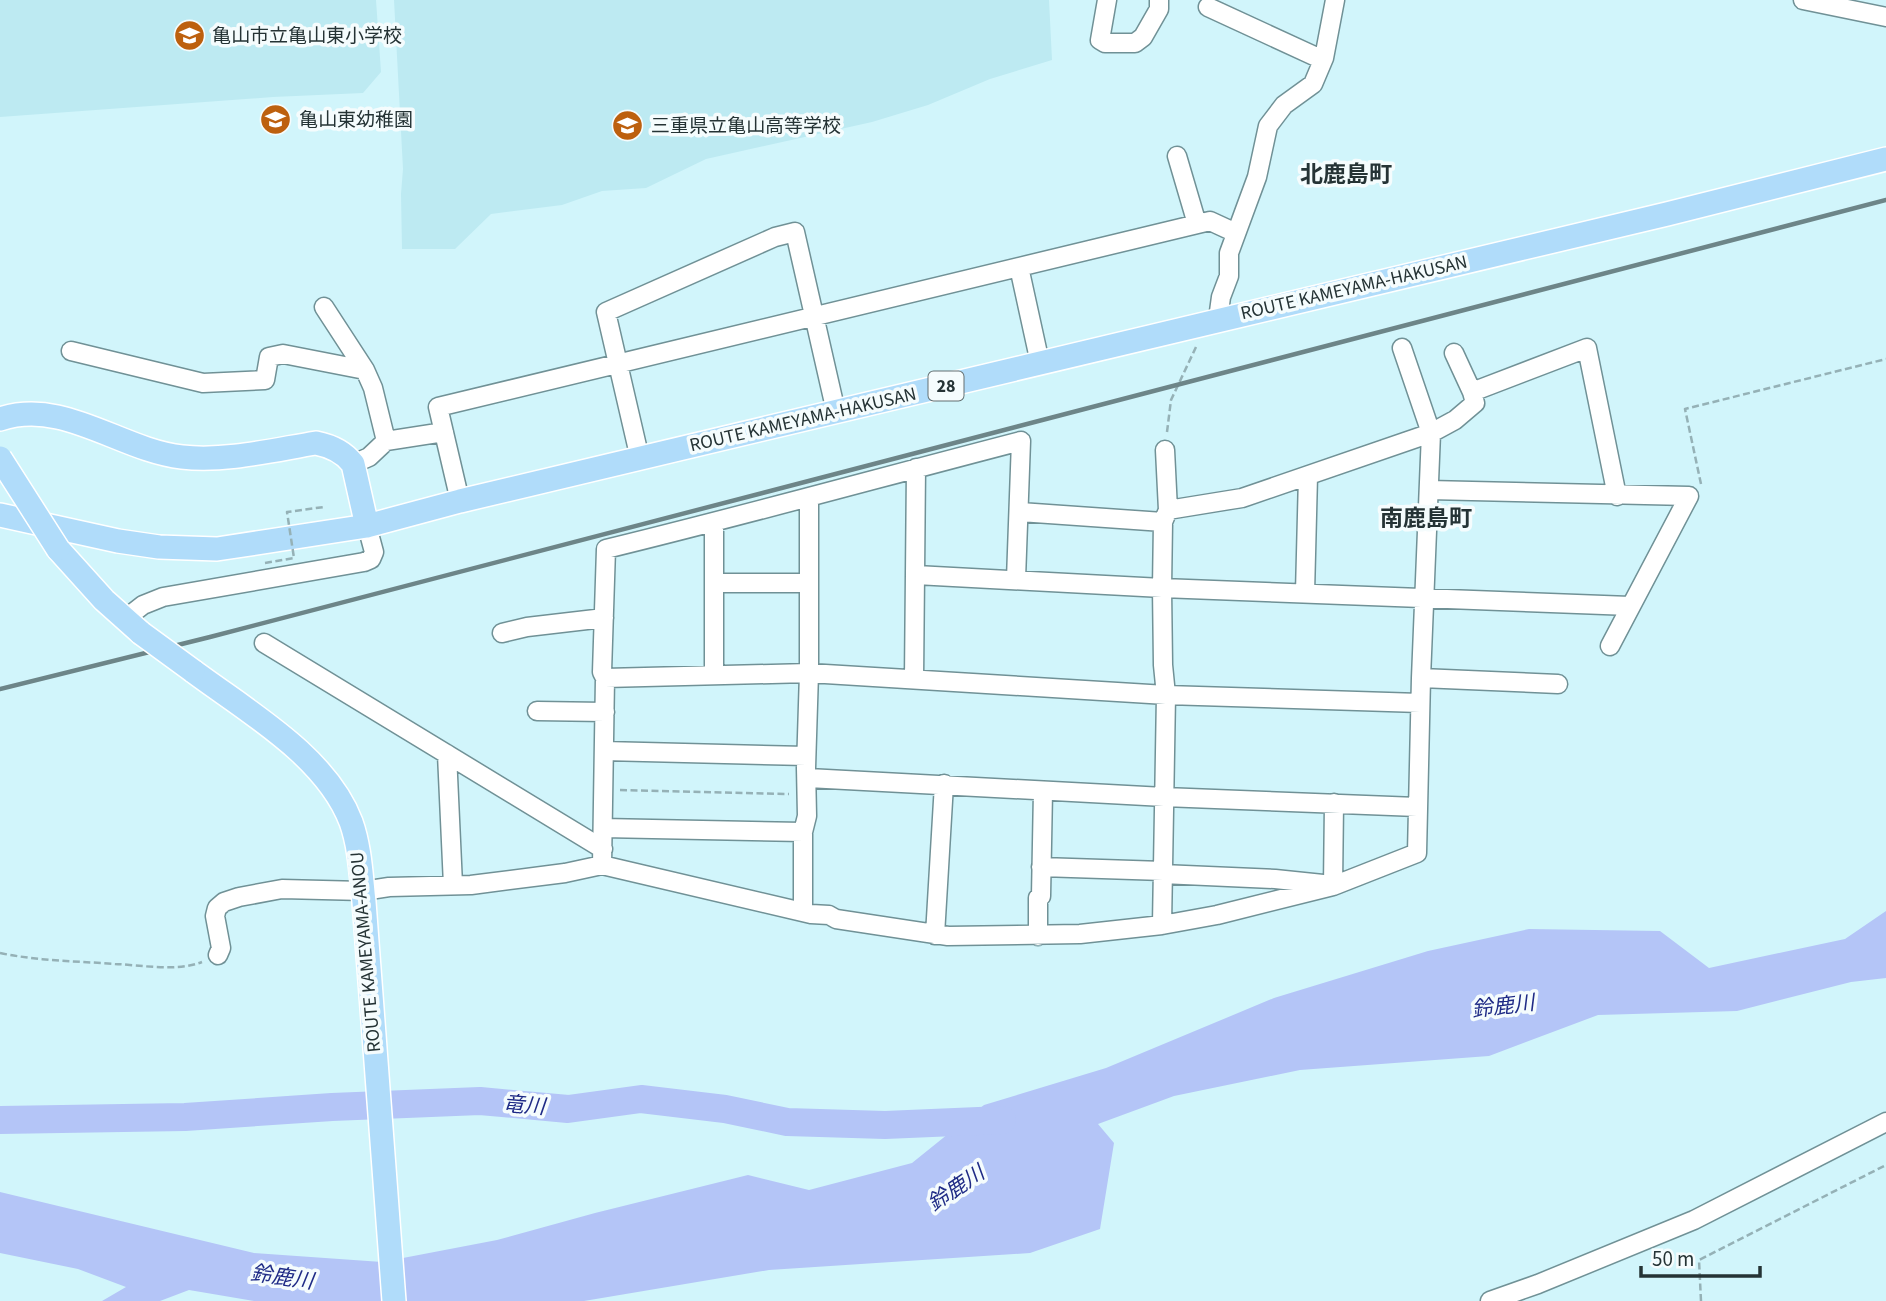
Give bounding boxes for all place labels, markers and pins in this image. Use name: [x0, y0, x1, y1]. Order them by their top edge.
school or university icon: 亀山市立亀山東小学校: [172, 19, 206, 53]
place label: 亀山市立亀山東小学校: [212, 23, 402, 50]
school or university icon: 亀山東幼稚園: [259, 103, 293, 137]
place label: 亀山東幼稚園: [299, 107, 413, 134]
school or university icon: 三重県立亀山高等学校: [611, 109, 645, 143]
place label: 三重県立亀山高等学校: [651, 113, 841, 140]

